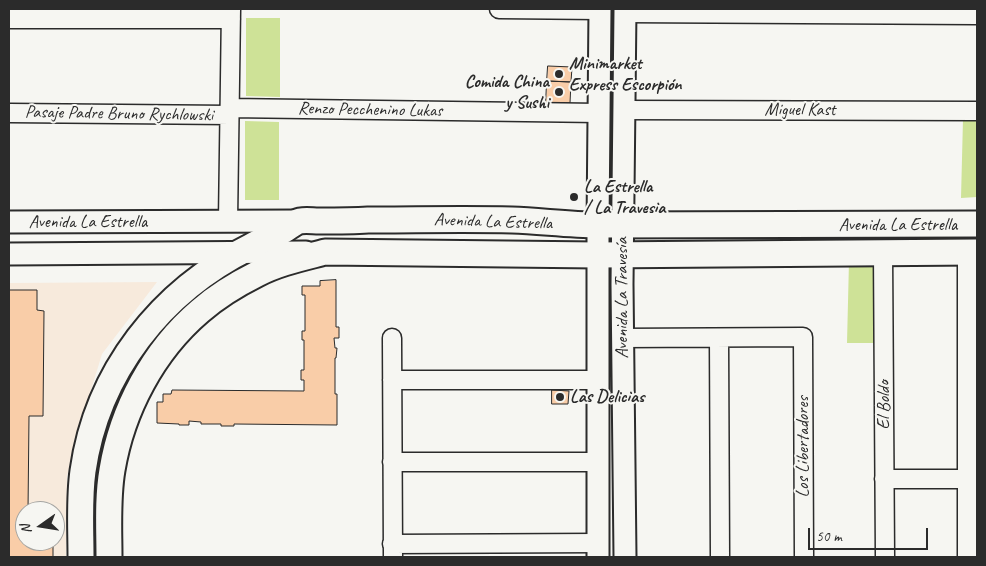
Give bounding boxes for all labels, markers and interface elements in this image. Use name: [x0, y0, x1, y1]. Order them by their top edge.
place label: Minimarket Express Escorpión: [569, 53, 682, 96]
marker: Minimarket Express Escorpión: [553, 68, 565, 80]
place label: Comida China y Sushi: [465, 71, 549, 114]
marker: Comida China y Sushi: [553, 86, 565, 98]
street label: Renzo Pecchenino Lukas: [298, 98, 442, 122]
street label: Miguel Kast: [764, 99, 836, 121]
street label: Pasaje Padre Bruno Rychlowski: [25, 102, 213, 126]
place label: La Estrella / La Travesia: [584, 176, 665, 218]
marker: La Estrella / La Travesia: [568, 191, 580, 203]
street label: Avenida La Estrella: [433, 209, 553, 235]
street label: Avenida La Estrella: [29, 211, 147, 233]
street label: Avenida La Estrella: [839, 214, 957, 236]
street label: Avenida La Travesía: [611, 237, 633, 359]
street label: El Boldo: [873, 380, 895, 430]
place label: Las Delicias: [570, 386, 644, 408]
marker: Las Delicias: [554, 391, 566, 403]
street label: Los Libertadores: [792, 396, 814, 498]
north arrow: [15, 501, 65, 551]
scale bar: [811, 518, 931, 550]
text: N: [17, 523, 35, 535]
text: 50 m: [816, 527, 842, 546]

